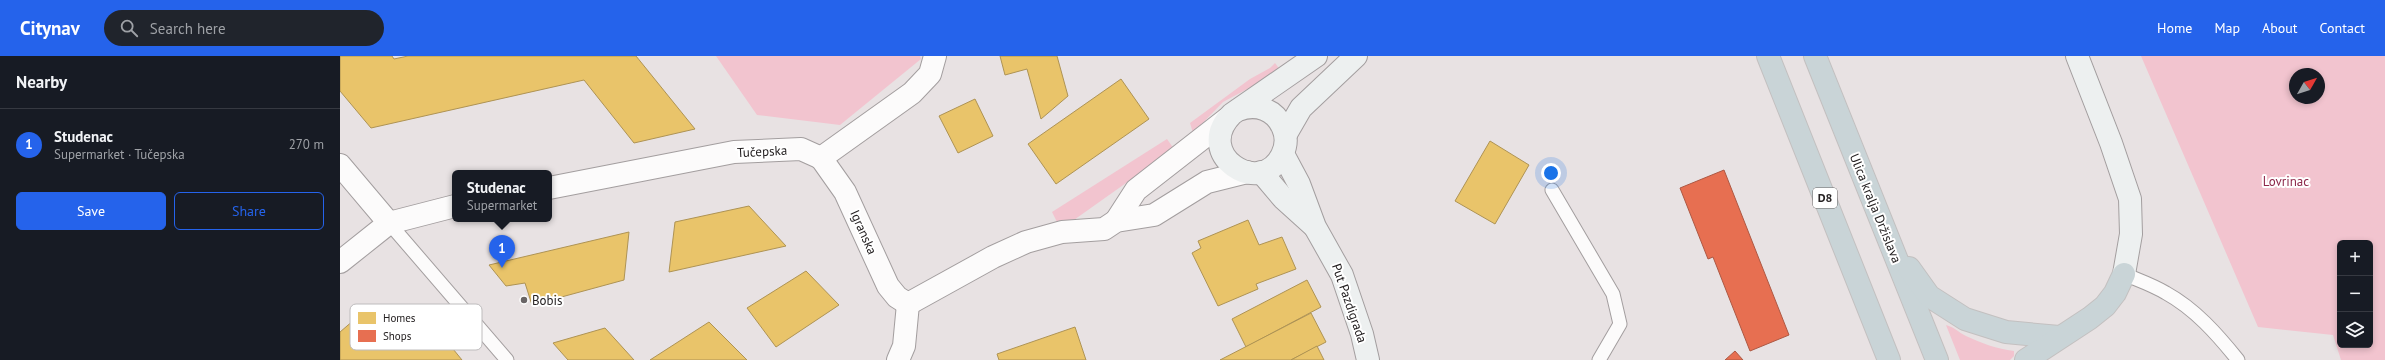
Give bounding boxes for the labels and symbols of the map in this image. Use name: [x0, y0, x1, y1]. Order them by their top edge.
north arrow: [2289, 68, 2325, 104]
street label: Tučepska: [737, 142, 788, 161]
street label: Ulica kralja Držislava: [1846, 151, 1905, 265]
your location: [1541, 163, 1561, 183]
park label: Lovrinac: [2263, 173, 2309, 190]
road number: D8: [1813, 188, 1837, 208]
street label: Igranska: [846, 207, 881, 257]
pin: 1: [489, 235, 515, 268]
street label: Put Pazdigrada: [1328, 261, 1371, 345]
place label: Bobis: [532, 292, 563, 309]
marker: Bobis: [519, 295, 529, 305]
legend: [350, 304, 482, 350]
text: Homes: [383, 311, 416, 325]
text: Shops: [383, 329, 412, 343]

